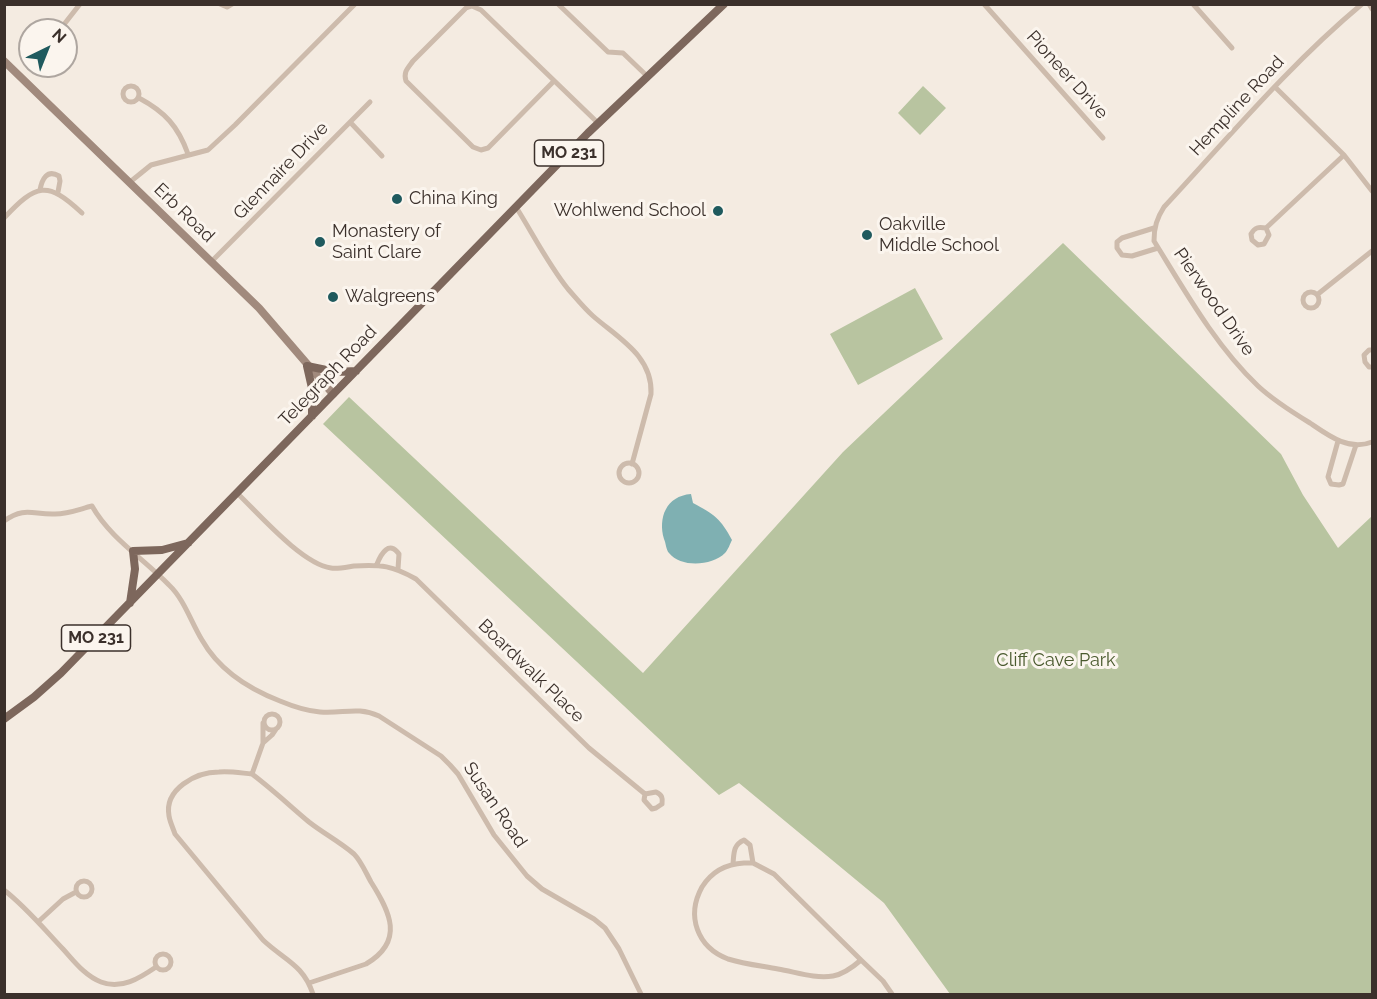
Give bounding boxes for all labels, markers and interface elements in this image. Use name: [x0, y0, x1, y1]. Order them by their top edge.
north arrow: [18, 18, 78, 78]
text: N: [48, 25, 70, 47]
street label: Pioneer Drive: [1022, 26, 1112, 124]
street label: Hempline Road: [1185, 51, 1289, 161]
street label: Glennaire Drive: [229, 118, 333, 224]
road number: MO 231: [534, 140, 604, 166]
street label: Erb Road: [149, 179, 219, 247]
place label: China King: [409, 188, 498, 210]
marker: China King: [390, 192, 404, 206]
place label: Wohlwend School: [554, 200, 706, 222]
marker: Wohlwend School: [711, 204, 725, 218]
place label: Oakville Middle School: [879, 214, 999, 256]
place label: Monastery of Saint Clare: [332, 221, 441, 264]
marker: Oakville Middle School: [860, 228, 874, 242]
marker: Monastery of Saint Clare: [313, 235, 327, 249]
street label: Pierwood Drive: [1169, 244, 1259, 360]
place label: Walgreens: [345, 286, 435, 308]
marker: Walgreens: [326, 290, 340, 304]
street label: Telegraph Road: [275, 321, 381, 431]
street label: Boardwalk Place: [473, 615, 589, 727]
road number: MO 231: [62, 625, 130, 651]
park label: Cliff Cave Park: [996, 650, 1116, 672]
street label: Susan Road: [459, 758, 531, 852]

